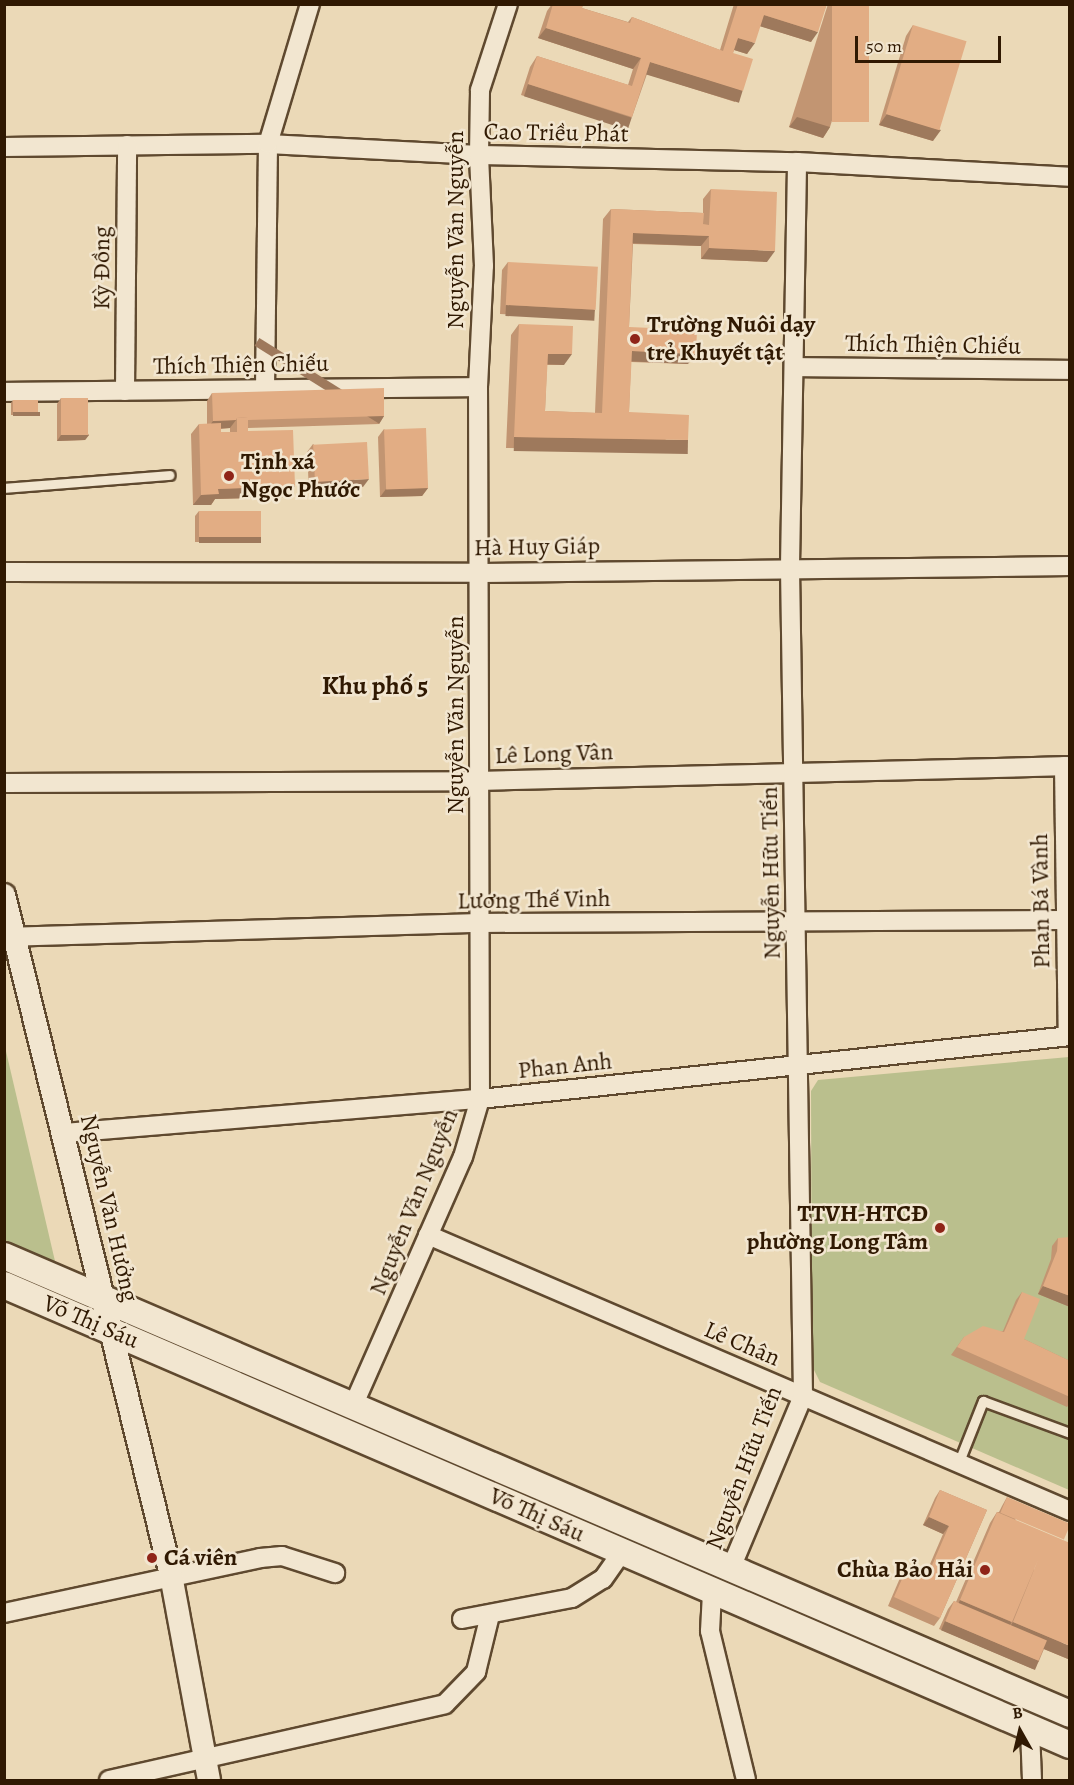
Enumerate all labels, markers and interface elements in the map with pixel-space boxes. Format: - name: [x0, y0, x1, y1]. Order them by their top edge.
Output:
- scale bar: [858, 24, 1004, 62]
- text: 50 m: [866, 34, 902, 58]
- street label: Cao Triều Phát: [483, 117, 629, 149]
- street label: Nguyễn Văn Nguyễn: [442, 131, 470, 329]
- street label: Kỳ Đồng: [88, 226, 116, 310]
- place label: Trường Nuôi dạy trẻ Khuyết tật: [647, 311, 815, 367]
- street label: Thích Thiện Chiếu: [845, 329, 1021, 361]
- marker: Trường Nuôi dạy trẻ Khuyết tật: [628, 332, 642, 346]
- street label: Thích Thiện Chiếu: [153, 349, 329, 381]
- place label: Tịnh xá Ngọc Phước: [241, 448, 360, 504]
- marker: Tịnh xá Ngọc Phước: [222, 469, 236, 483]
- street label: Hà Huy Giáp: [474, 532, 600, 562]
- street label: Nguyễn Văn Nguyễn: [442, 616, 470, 814]
- district label: Khu phố 5: [322, 670, 428, 702]
- street label: Lê Long Vân: [494, 738, 614, 770]
- street label: Nguyễn Hữu Tiến: [755, 786, 787, 960]
- street label: Phan Bá Vành: [1025, 833, 1057, 969]
- street label: Lương Thế Vinh: [457, 884, 611, 916]
- street label: Phan Anh: [516, 1047, 614, 1085]
- street label: Nguyễn Văn Nguyễn: [363, 1105, 465, 1299]
- street label: Nguyễn Văn Hưởng: [73, 1111, 145, 1305]
- place label: TTVH-HTCĐ phường Long Tâm: [747, 1200, 928, 1256]
- marker: TTVH-HTCĐ phường Long Tâm: [933, 1221, 947, 1235]
- street label: Võ Thị Sáu: [39, 1289, 143, 1355]
- street label: Lê Chân: [700, 1315, 784, 1373]
- street label: Nguyễn Hữu Tiến: [700, 1382, 788, 1554]
- street label: Võ Thị Sáu: [485, 1481, 589, 1549]
- place label: Cá viên: [164, 1544, 237, 1572]
- marker: Cá viên: [145, 1551, 159, 1565]
- place label: Chùa Bảo Hải: [837, 1556, 973, 1584]
- marker: Chùa Bảo Hải: [978, 1563, 992, 1577]
- north arrow: [990, 1701, 1050, 1761]
- text: B: [1011, 1702, 1024, 1725]

